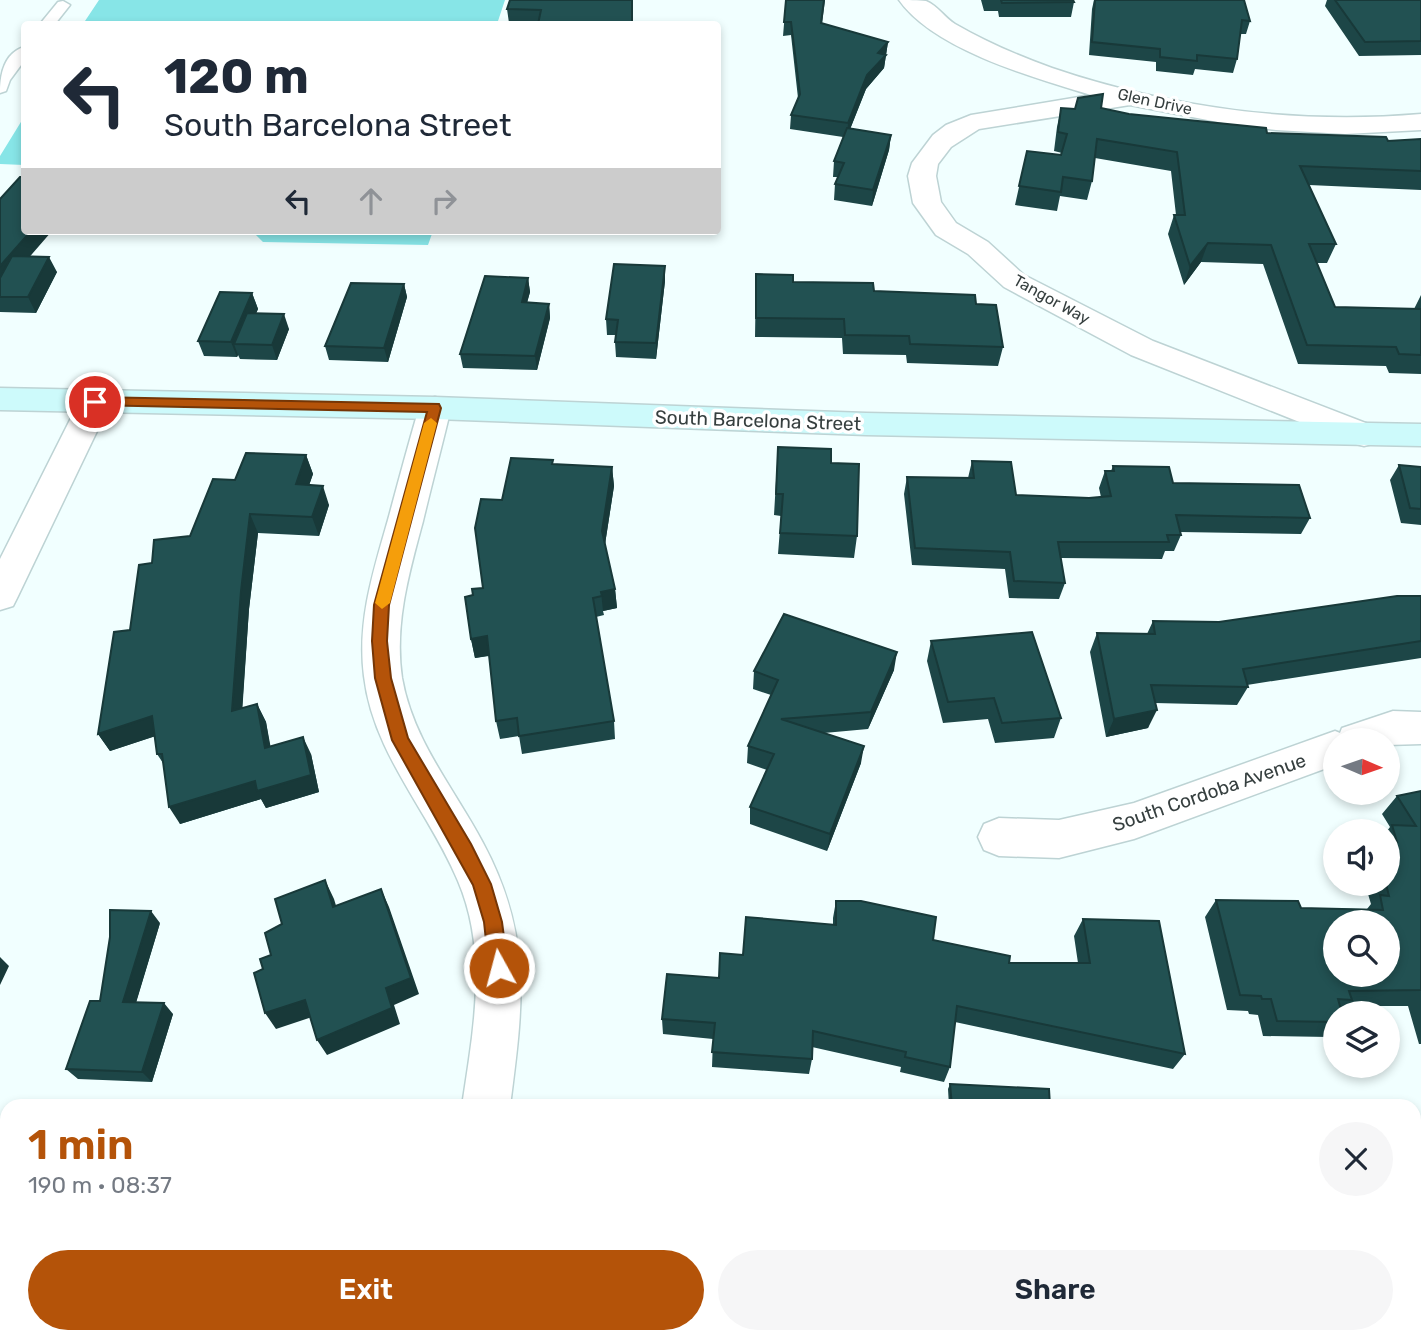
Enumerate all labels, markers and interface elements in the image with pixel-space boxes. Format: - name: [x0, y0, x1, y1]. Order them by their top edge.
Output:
- text: 120 m: [164, 47, 309, 105]
- icon: left: [49, 49, 140, 140]
- street label: Glen Drive: [1116, 84, 1194, 119]
- text: South Barcelona Street: [164, 106, 511, 144]
- icon: left: [279, 182, 317, 220]
- icon: ahead: [352, 182, 390, 220]
- icon: right: [425, 182, 463, 220]
- street label: Tangor Way: [1010, 271, 1093, 328]
- pin: [65, 372, 125, 432]
- icon: arrive: [76, 383, 114, 421]
- street label: South Barcelona Street: [655, 405, 862, 436]
- north arrow: [1323, 728, 1400, 805]
- map controls: [1323, 728, 1400, 1078]
- street label: South Cordoba Avenue: [1109, 749, 1309, 836]
- button: sound: [1323, 819, 1400, 896]
- button: search: [1323, 910, 1400, 987]
- position arrow: [462, 931, 536, 1005]
- button: layers: [1323, 1001, 1400, 1078]
- text: 1 min: [28, 1120, 134, 1170]
- button: close: [1319, 1122, 1393, 1196]
- text: 190 m · 08:37: [28, 1171, 172, 1199]
- button: Exit: [28, 1250, 704, 1330]
- button: Share: [718, 1250, 1393, 1330]

